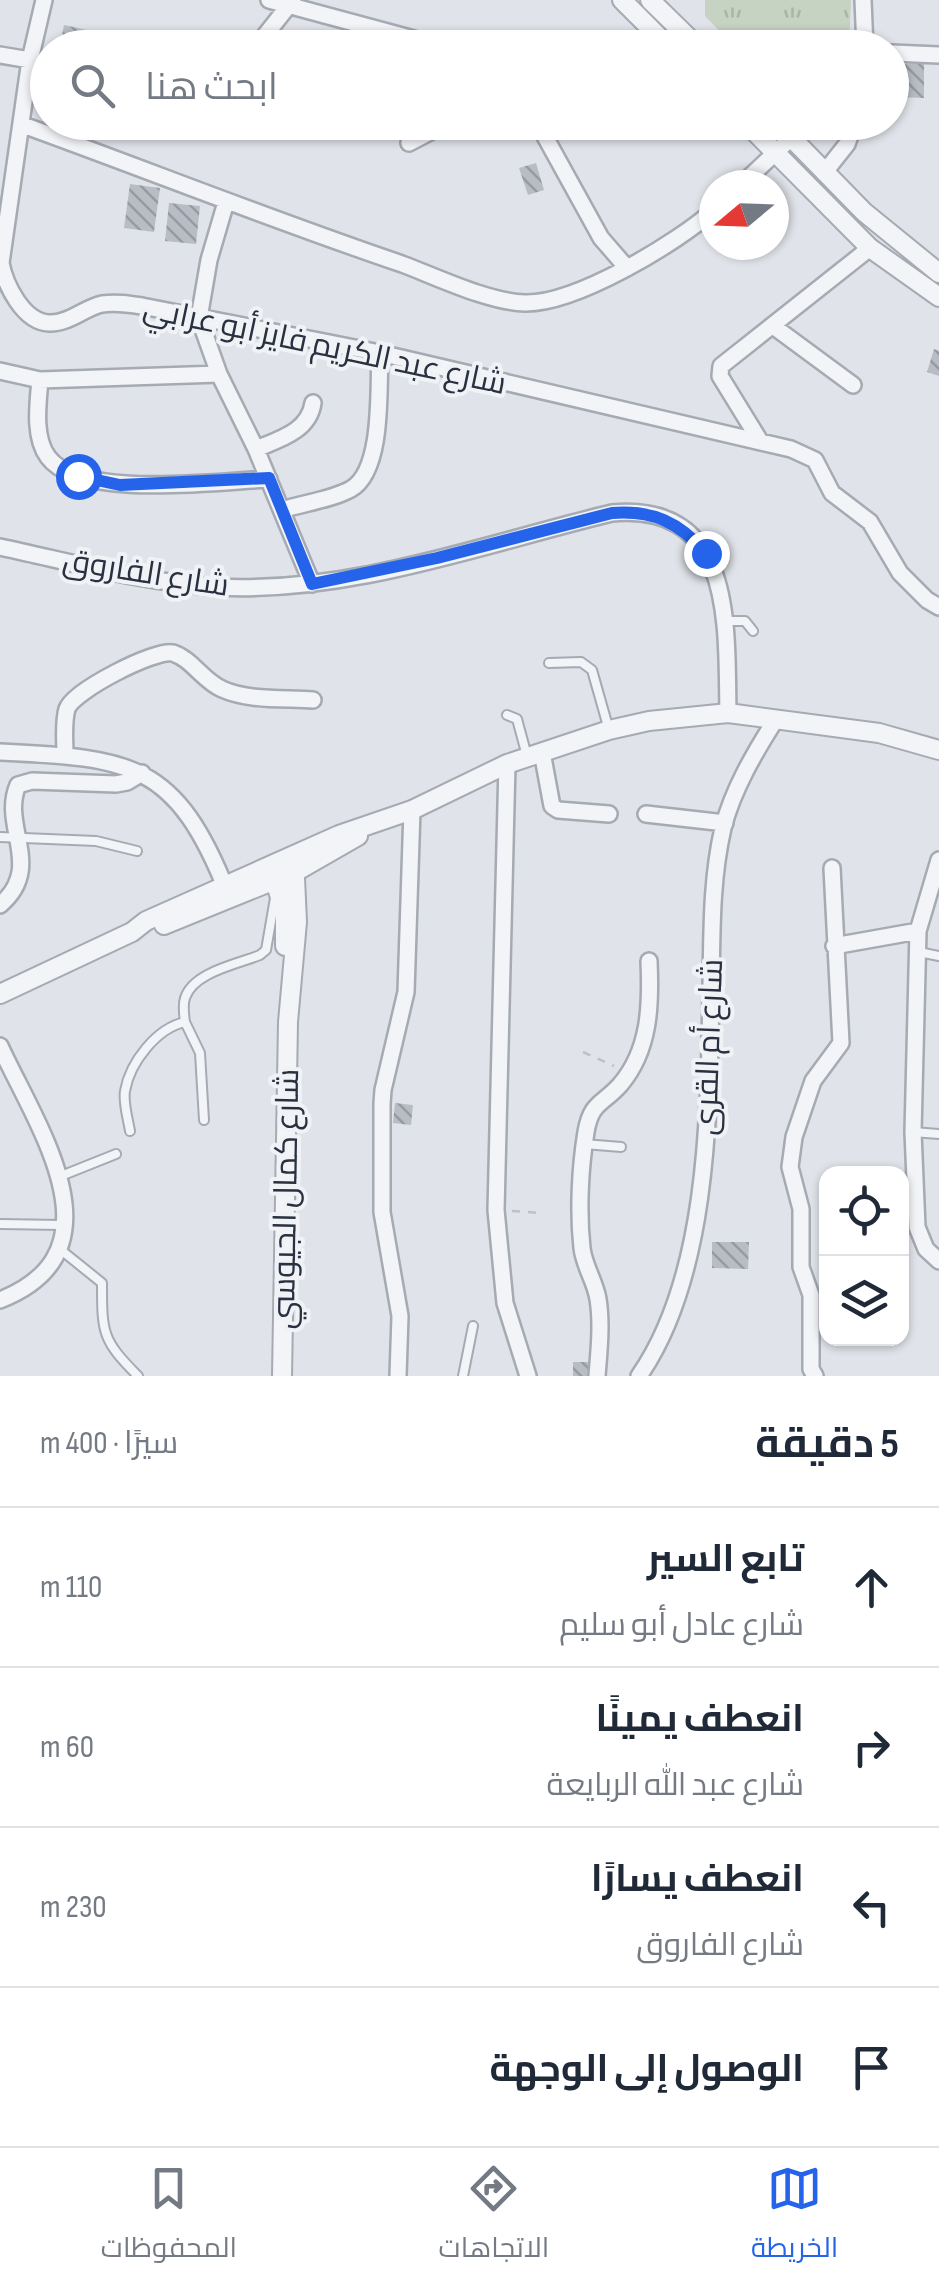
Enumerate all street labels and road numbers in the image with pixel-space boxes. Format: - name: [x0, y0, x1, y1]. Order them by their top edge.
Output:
- street label: شارع عبد الكريم فايز أبو عرابي: [139, 287, 510, 408]
- street label: شارع الفاروق: [60, 541, 232, 607]
- street label: شارع أم القرى: [685, 958, 733, 1136]
- street label: شارع كمال الجيوسي: [265, 1068, 311, 1330]

